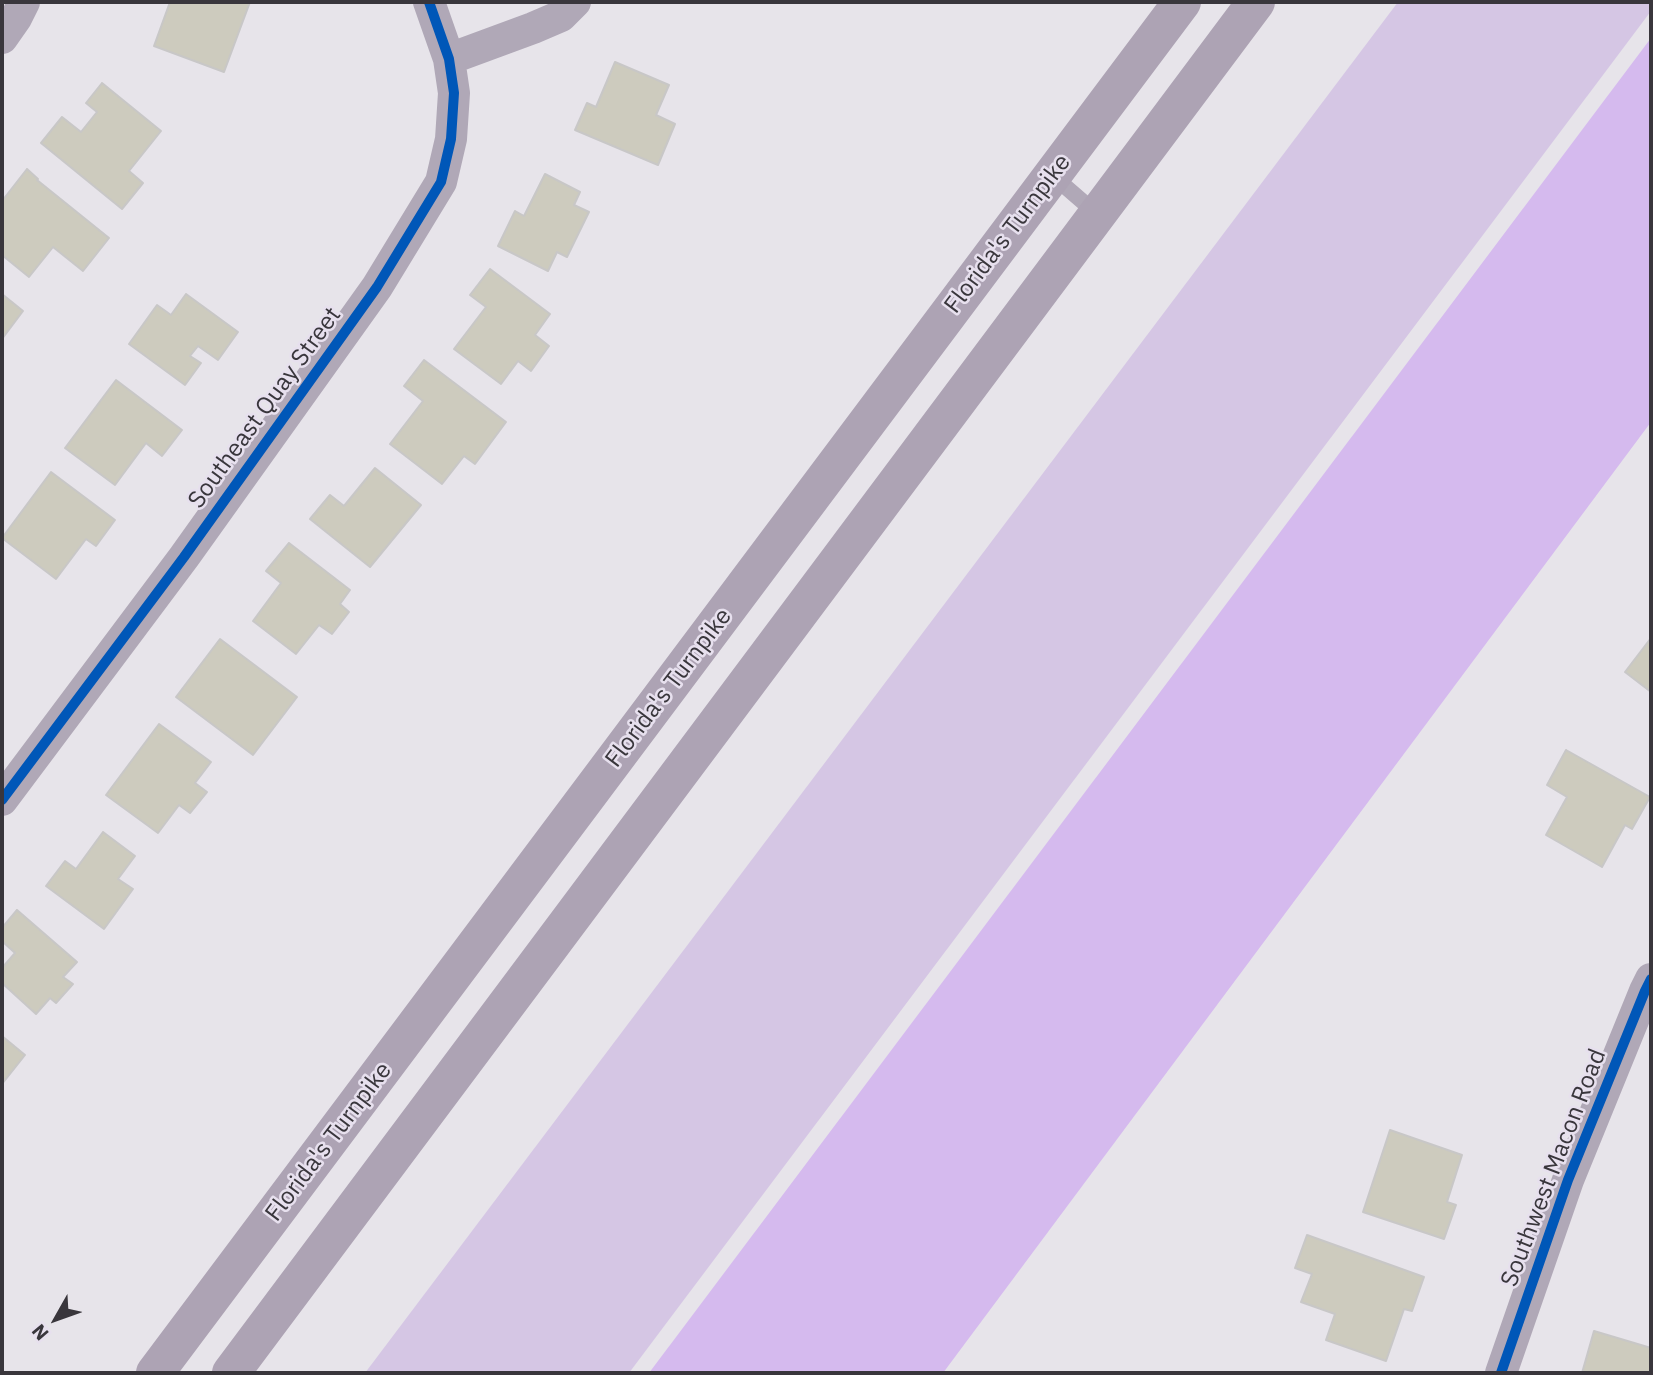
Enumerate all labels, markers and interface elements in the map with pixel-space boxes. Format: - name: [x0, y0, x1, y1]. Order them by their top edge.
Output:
- street label: Florida's Turnpike: [939, 149, 1077, 319]
- street label: Southeast Quay Street: [182, 302, 348, 514]
- street label: Florida's Turnpike: [600, 603, 738, 773]
- street label: Southwest Macon Road: [1495, 1045, 1613, 1291]
- street label: Florida's Turnpike: [260, 1057, 398, 1227]
- north arrow: [21, 1284, 91, 1354]
- text: N: [26, 1320, 54, 1345]

